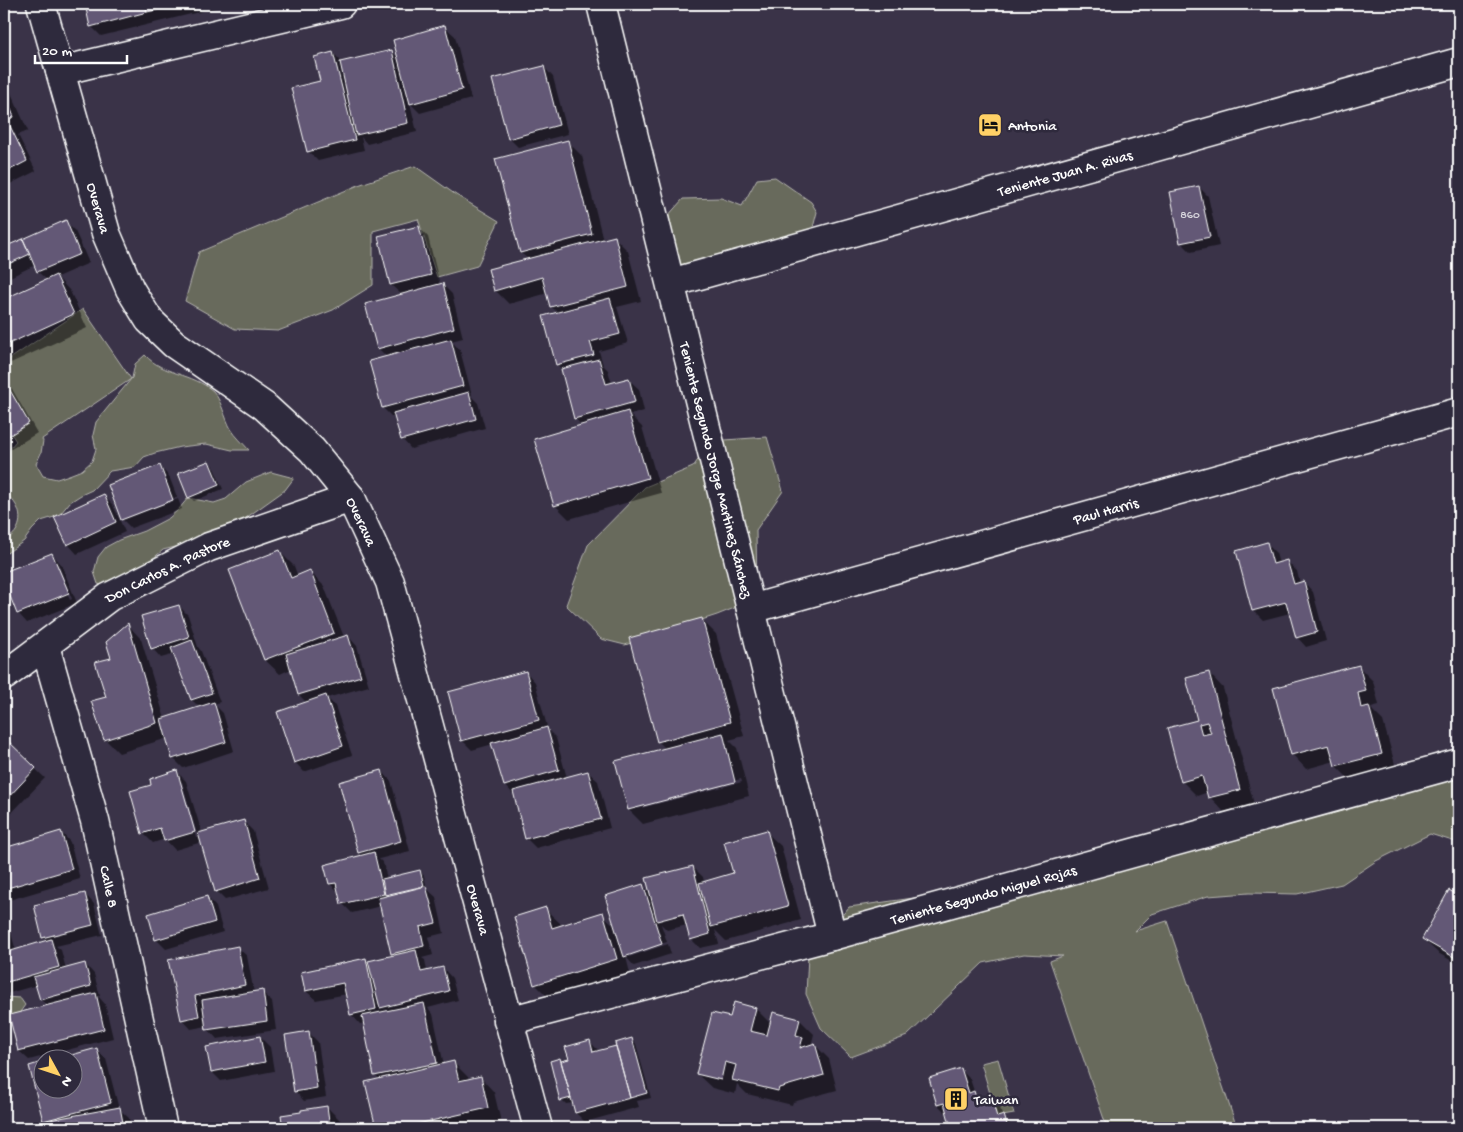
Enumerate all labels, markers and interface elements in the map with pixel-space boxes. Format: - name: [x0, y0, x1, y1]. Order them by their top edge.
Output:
- scale bar: [35, 32, 128, 64]
- text: 20 m: [42, 43, 72, 61]
- hotel icon: Antonia: [977, 112, 1003, 138]
- place label: Antonia: [1008, 118, 1057, 136]
- street label: Teniente Juan A. Rivas: [995, 147, 1135, 202]
- street label: Overava: [81, 181, 113, 237]
- house number: 860: [1180, 209, 1200, 223]
- street label: Teniente Segundo Jorge Martinez Sánchez: [674, 339, 755, 601]
- street label: Overava: [341, 495, 379, 550]
- street label: Paul Harris: [1070, 495, 1141, 530]
- street label: Don Carlos A. Pastore: [102, 533, 233, 609]
- street label: Teniente Segundo Miguel Rojas: [888, 862, 1079, 931]
- street label: Calle 8: [94, 864, 121, 910]
- street label: Overava: [461, 882, 492, 938]
- north arrow: [32, 1050, 82, 1100]
- text: N: [57, 1072, 75, 1090]
- building icon: Taiwan: [943, 1086, 969, 1112]
- place label: Taiwan: [973, 1092, 1018, 1110]

